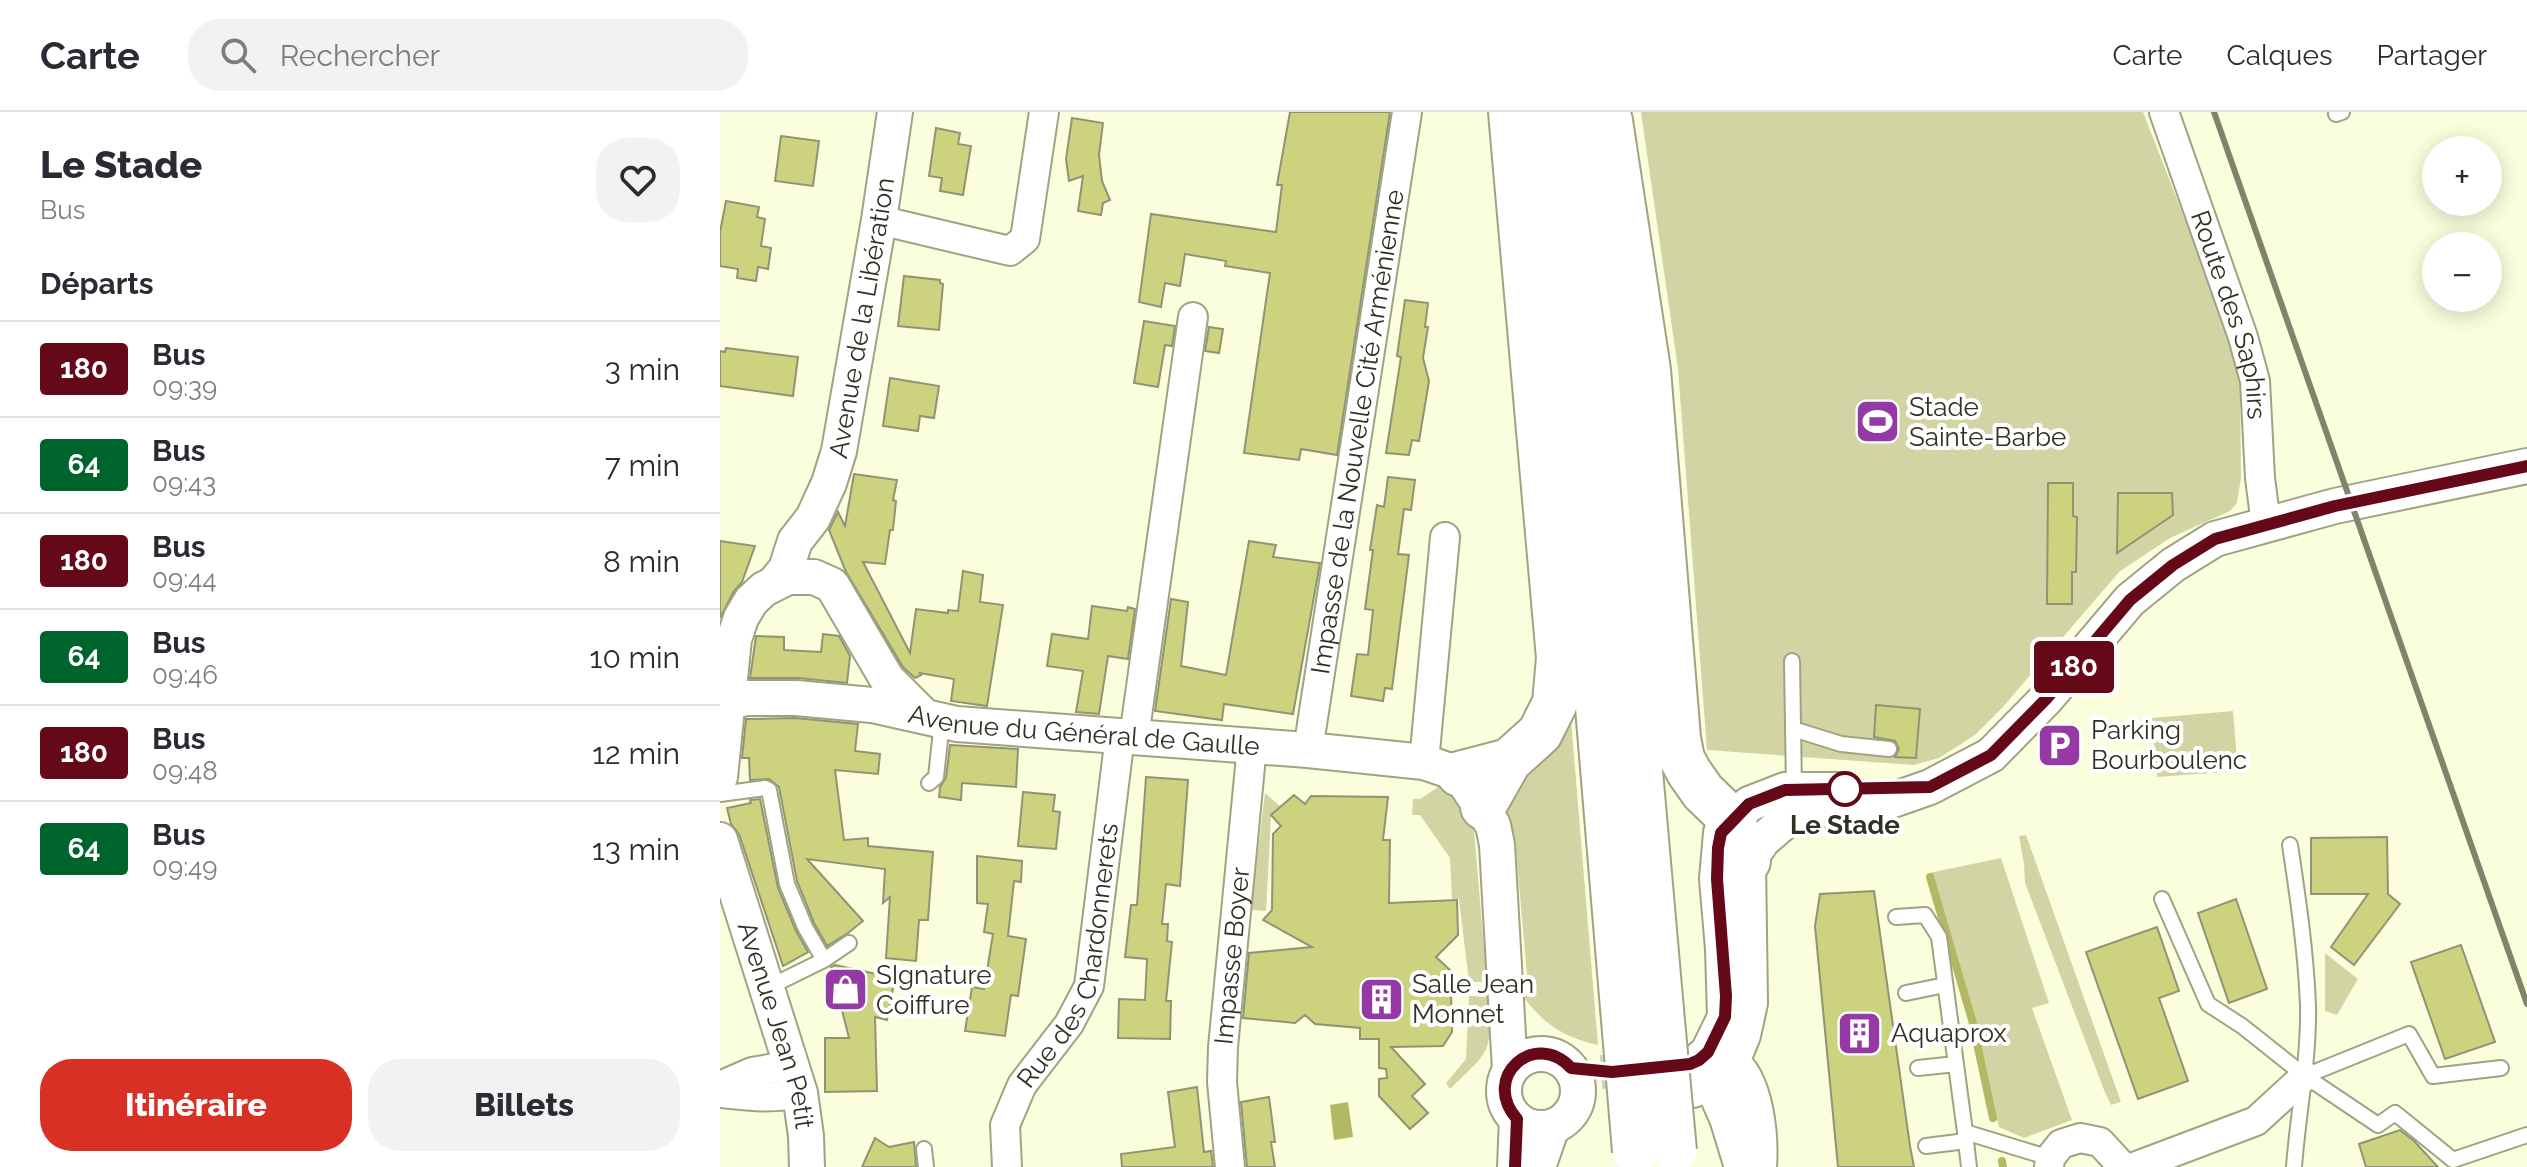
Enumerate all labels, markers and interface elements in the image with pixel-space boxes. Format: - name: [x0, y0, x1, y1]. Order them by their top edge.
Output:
- search box: [188, 19, 748, 91]
- text: Carte: [40, 33, 140, 78]
- icon: search: [216, 33, 260, 77]
- text: Rechercher: [280, 38, 440, 73]
- text: Carte: [2113, 39, 2182, 72]
- text: Calques: [2226, 39, 2332, 72]
- text: Partager: [2376, 39, 2487, 72]
- map controls: [2422, 136, 2502, 312]
- button: +: [2422, 136, 2502, 216]
- button: heart: [596, 138, 680, 222]
- text: Le Stade: [40, 142, 202, 187]
- street label: Avenue de la Libération: [823, 175, 900, 460]
- street label: Impasse de la Nouvelle Cité Arménienne: [1305, 187, 1410, 676]
- text: Bus: [40, 195, 85, 225]
- street label: Route des Saphirs: [2185, 207, 2272, 420]
- button: −: [2422, 232, 2502, 312]
- text: Départs: [40, 266, 154, 301]
- text: Bus: [152, 337, 206, 372]
- text: 180: [60, 352, 108, 385]
- text: 3 min: [605, 352, 680, 387]
- text: 09:39: [152, 372, 217, 402]
- place label: Stade Sainte-Barbe: [1909, 392, 2066, 452]
- sports icon: Stade Sainte-Barbe: [1854, 398, 1902, 446]
- text: Bus: [152, 433, 206, 468]
- text: 64: [68, 448, 100, 481]
- text: 7 min: [605, 448, 680, 483]
- text: 09:43: [152, 468, 216, 498]
- text: Bus: [152, 529, 206, 564]
- text: 180: [60, 544, 108, 577]
- text: 8 min: [603, 544, 680, 579]
- text: 09:44: [152, 564, 216, 594]
- text: Bus: [152, 625, 206, 660]
- text: 64: [68, 640, 100, 673]
- text: 10 min: [590, 640, 680, 675]
- line badge: 180: [2028, 641, 2120, 693]
- text: 180: [2050, 650, 2098, 683]
- text: 09:46: [152, 660, 218, 690]
- street label: Avenue du Général de Gaulle: [906, 699, 1261, 761]
- place label: Parking Bourboulenc: [2091, 715, 2247, 775]
- text: Bus: [152, 721, 206, 756]
- parking icon: Parking Bourboulenc: [2036, 721, 2084, 769]
- text: 180: [60, 736, 108, 769]
- text: 12 min: [592, 736, 680, 771]
- text: 09:48: [152, 756, 218, 786]
- marker: Le Stade: [1828, 772, 1862, 806]
- place label: Le Stade: [1790, 810, 1900, 840]
- text: Bus: [152, 817, 206, 852]
- street label: Rue des Chardonnerets: [1011, 821, 1124, 1093]
- text: 64: [68, 832, 100, 865]
- text: 13 min: [592, 832, 680, 867]
- text: 09:49: [152, 852, 217, 882]
- street label: Impasse Boyer: [1208, 866, 1255, 1046]
- street label: Avenue Jean Petit: [732, 918, 820, 1131]
- place label: SIgnature Coiffure: [876, 960, 991, 1020]
- shop icon: SIgnature Coiffure: [821, 966, 869, 1014]
- place label: Salle Jean Monnet: [1412, 969, 1534, 1029]
- building icon: Salle Jean Monnet: [1357, 975, 1405, 1023]
- building icon: Aquaprox: [1836, 1009, 1884, 1057]
- place label: Aquaprox: [1891, 1018, 2007, 1048]
- button: Itinéraire: [40, 1059, 352, 1151]
- button: Billets: [368, 1059, 680, 1151]

